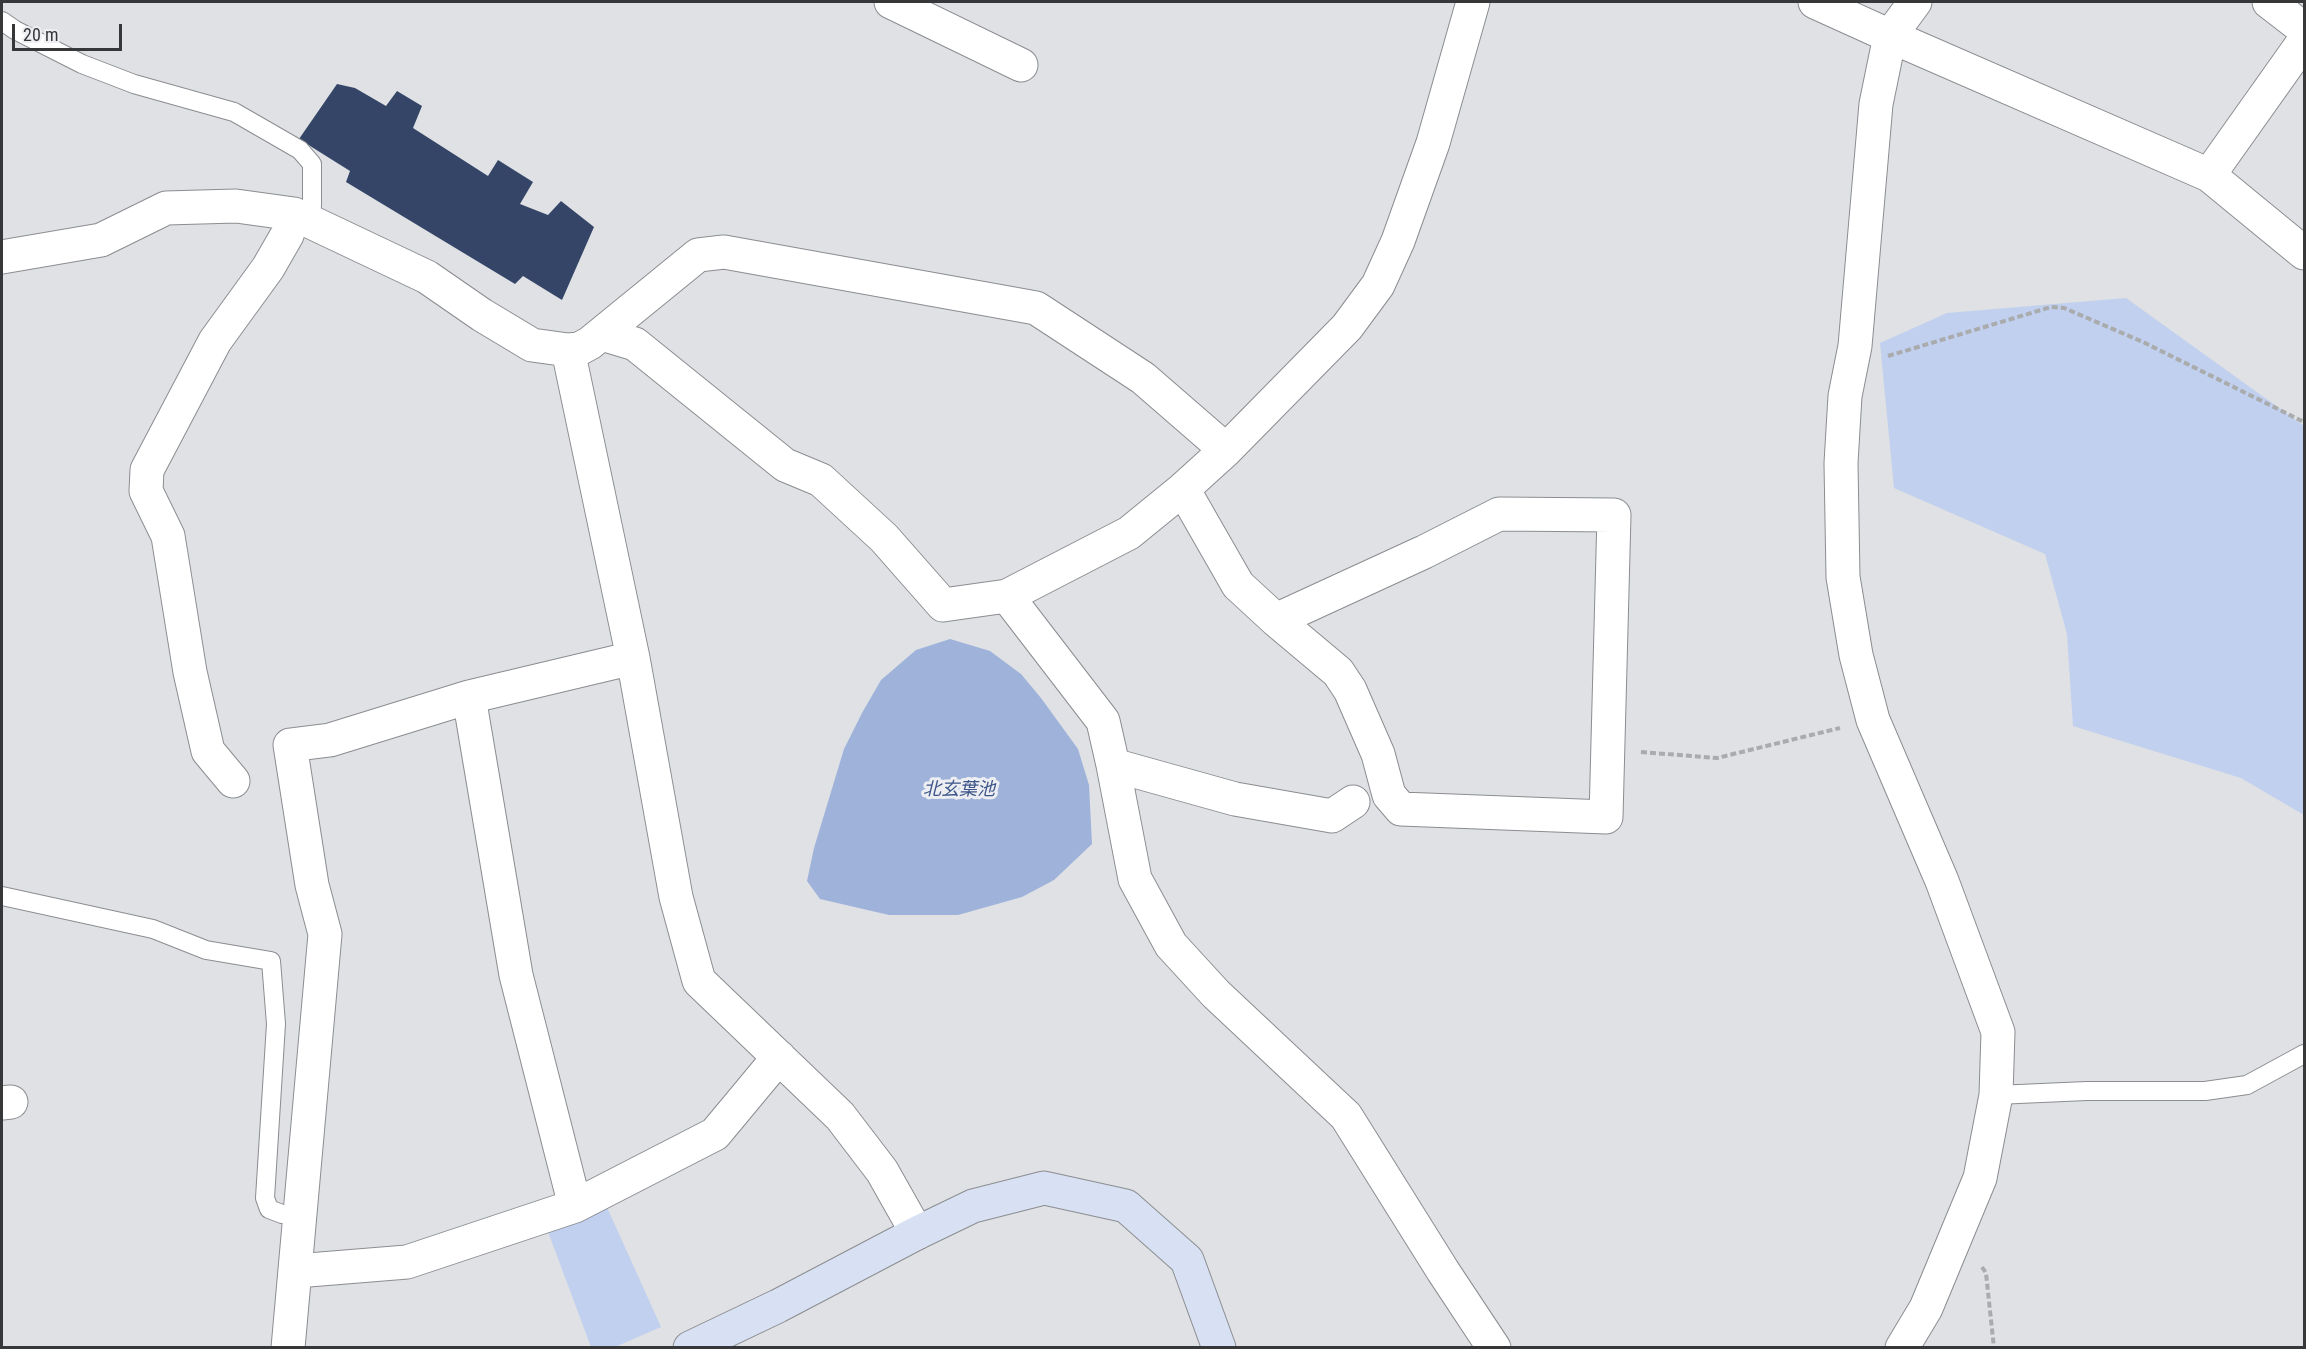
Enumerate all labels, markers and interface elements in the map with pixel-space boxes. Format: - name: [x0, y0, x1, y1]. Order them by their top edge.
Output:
- scale bar: [15, 12, 124, 50]
- text: 20 m: [23, 24, 58, 45]
- water label: 北玄葉池: [923, 779, 995, 801]

